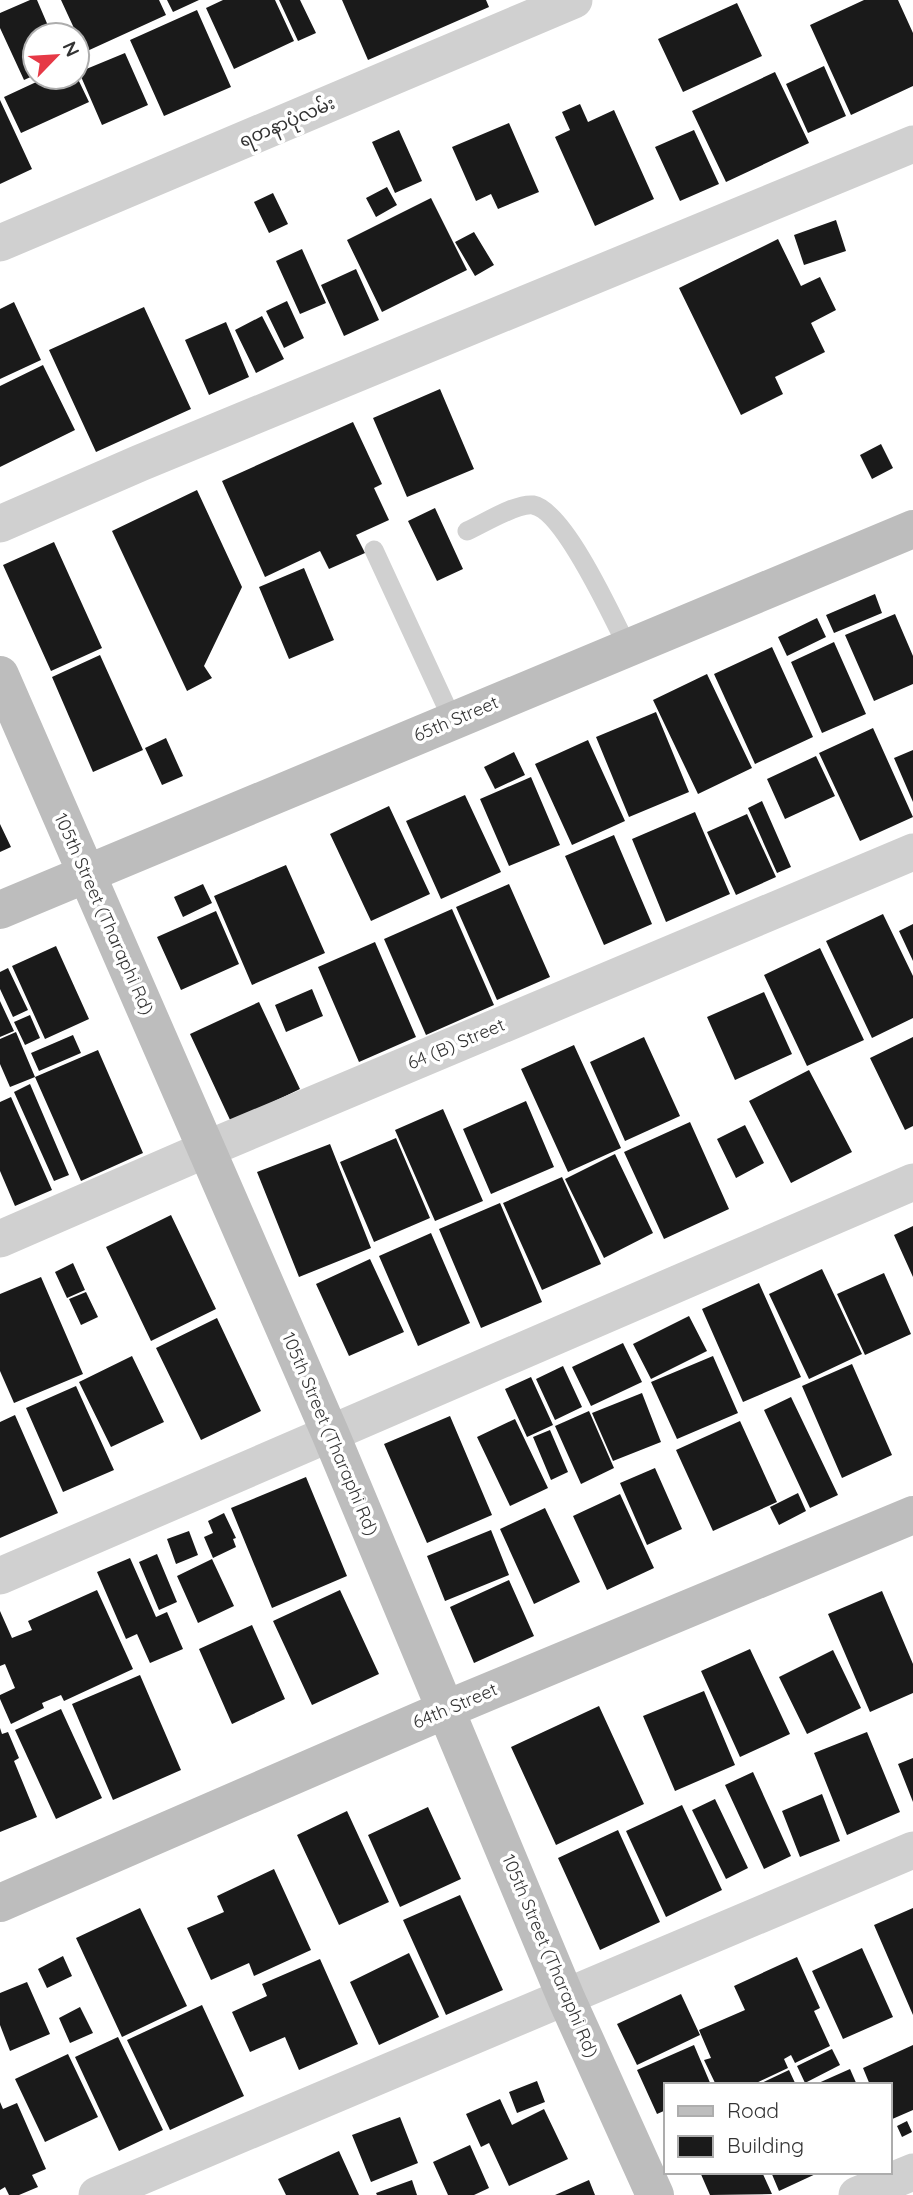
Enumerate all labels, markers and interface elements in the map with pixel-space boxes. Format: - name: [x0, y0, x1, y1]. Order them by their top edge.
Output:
- north arrow: [21, 21, 91, 91]
- text: N: [58, 37, 85, 60]
- street label: ရတနာပုံလမ်း: [235, 90, 340, 156]
- street label: 65th Street: [410, 690, 502, 747]
- street label: 105th Street (Tharaphi Rd): [50, 809, 159, 1018]
- street label: 64 (B) Street: [404, 1013, 508, 1074]
- street label: 105th Street (Tharaphi Rd): [277, 1329, 384, 1539]
- street label: 64th Street: [409, 1677, 501, 1734]
- street label: 105th Street (Tharaphi Rd): [497, 1851, 604, 2061]
- legend: [664, 2083, 892, 2174]
- text: Road: [727, 2097, 779, 2123]
- text: Building: [727, 2132, 804, 2158]

